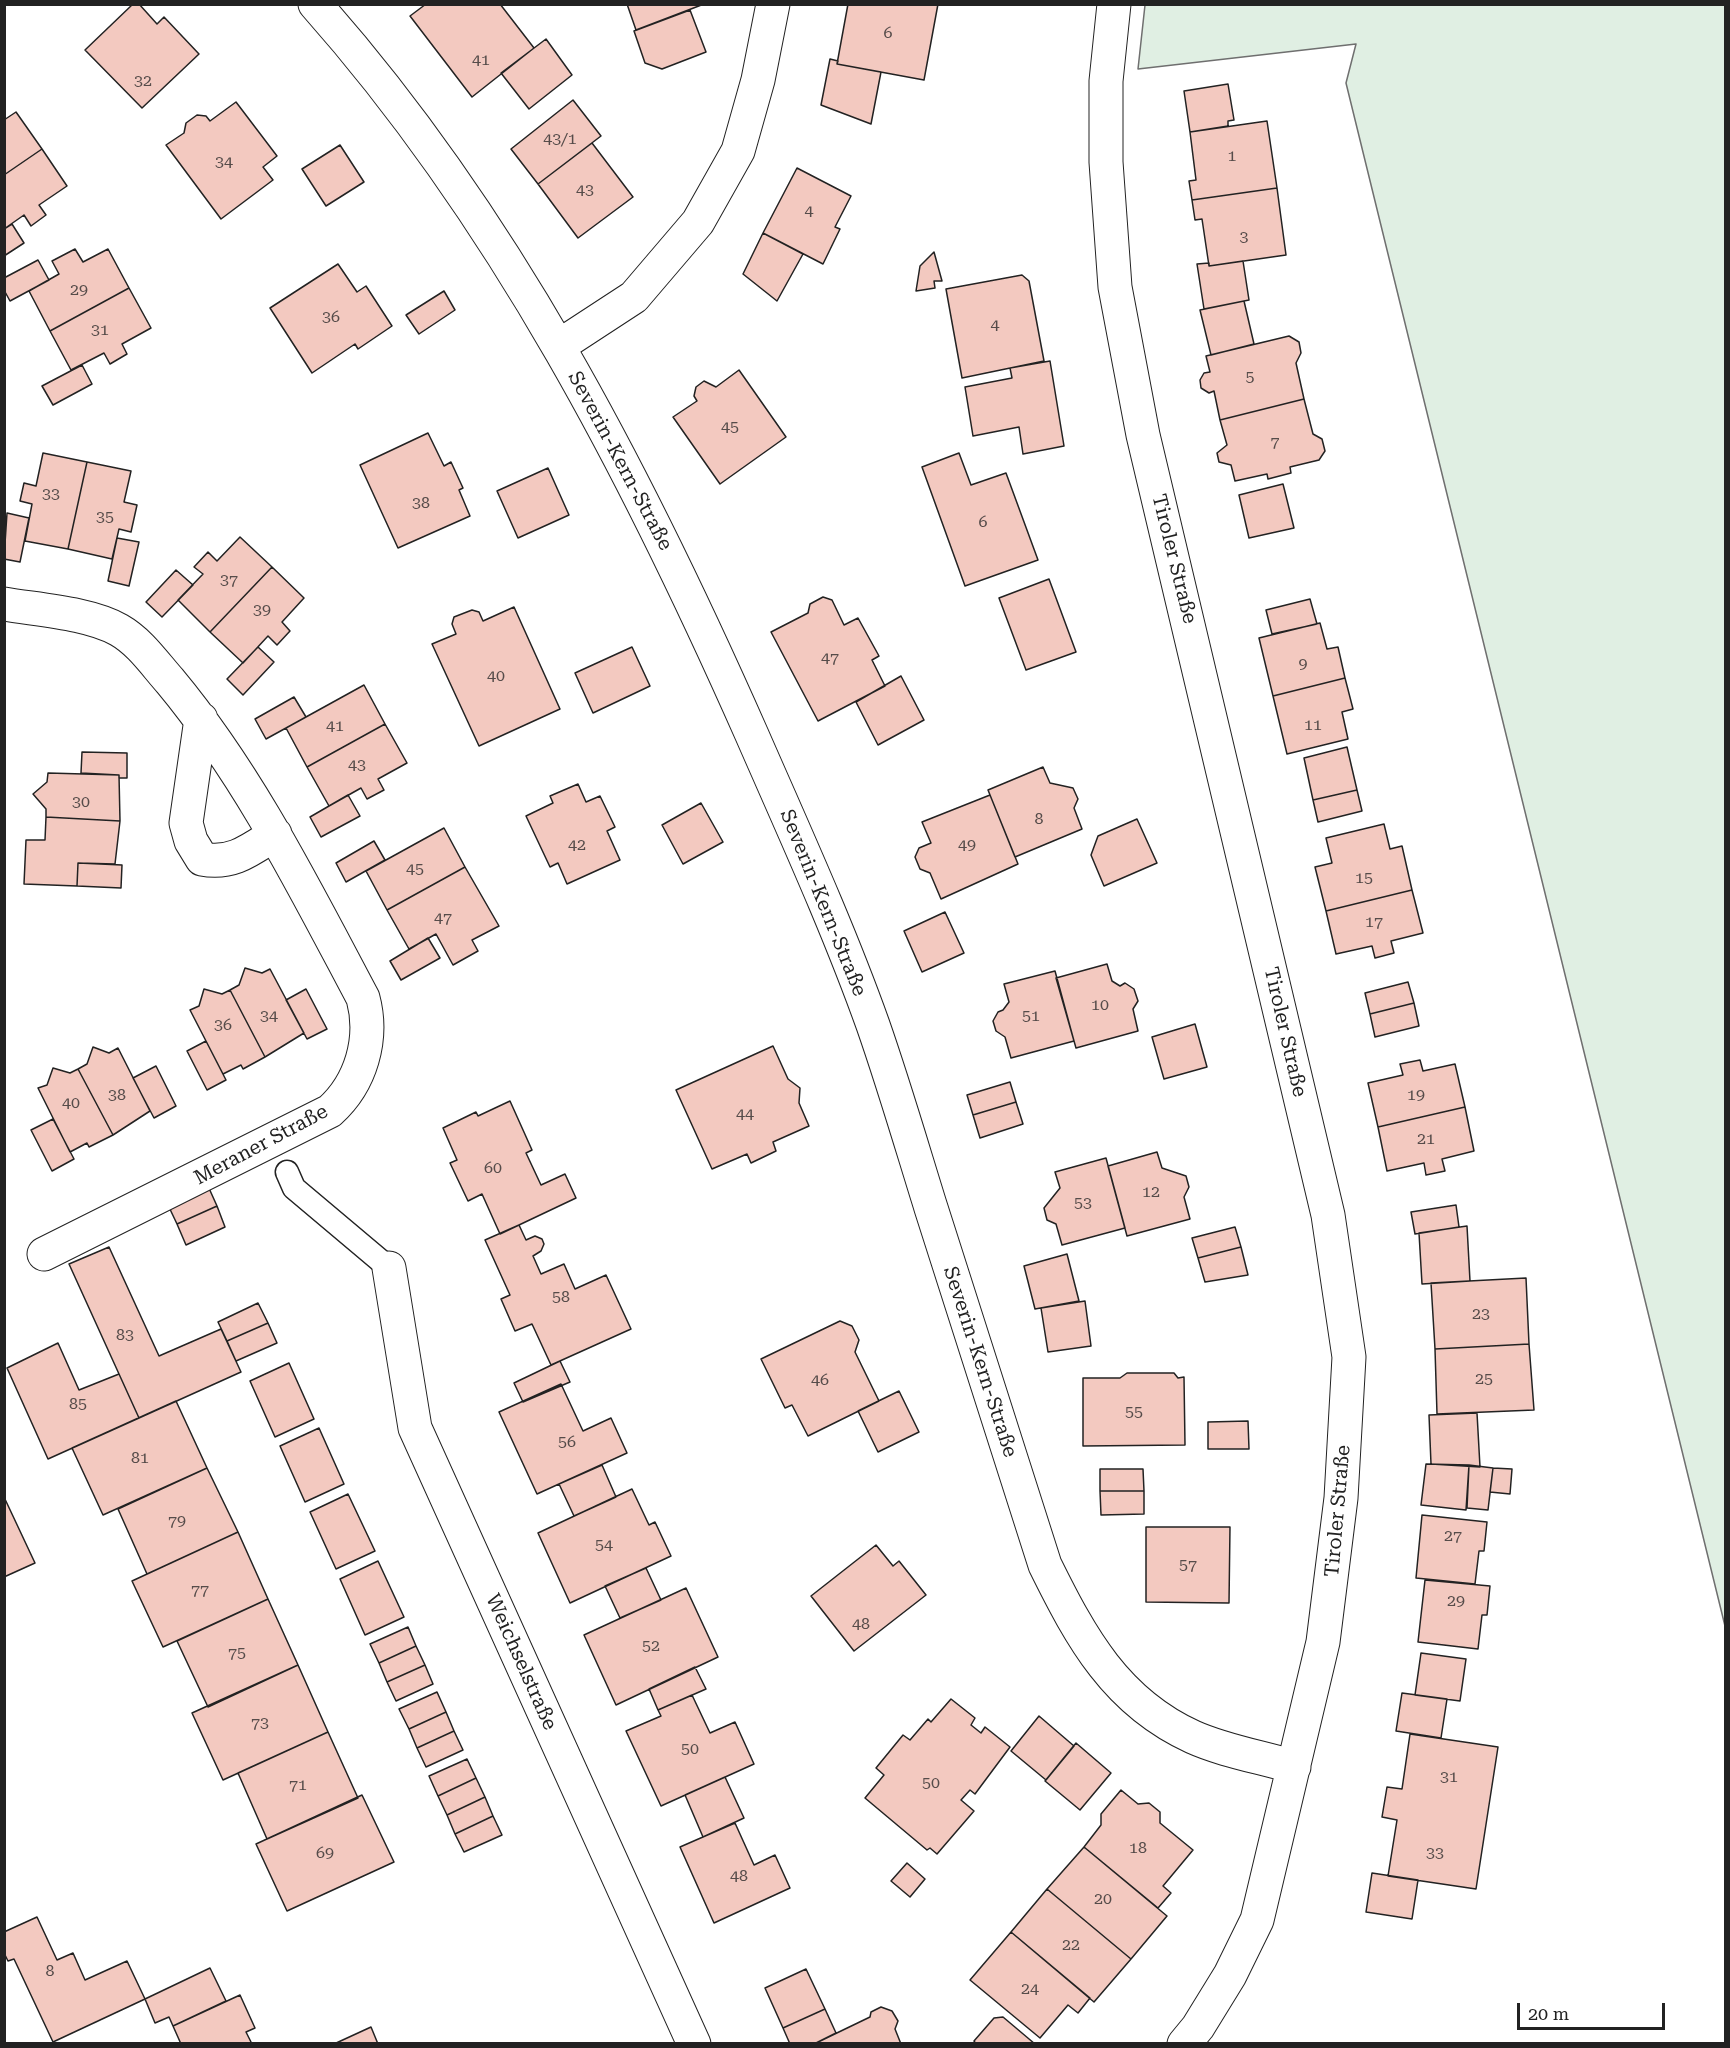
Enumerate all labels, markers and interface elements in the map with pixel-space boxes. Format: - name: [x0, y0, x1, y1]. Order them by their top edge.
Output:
- house number: 6: [884, 23, 892, 43]
- house number: 41: [472, 50, 490, 70]
- house number: 32: [134, 71, 152, 91]
- house number: 43/1: [543, 129, 577, 149]
- house number: 1: [1228, 146, 1236, 166]
- house number: 34: [215, 152, 233, 172]
- house number: 43: [576, 180, 594, 200]
- house number: 4: [805, 201, 813, 221]
- house number: 3: [1240, 227, 1248, 247]
- house number: 29: [70, 280, 88, 300]
- house number: 36: [322, 307, 340, 327]
- house number: 4: [991, 315, 999, 335]
- house number: 31: [91, 320, 109, 340]
- street label: Severin-Kern-Straße: [563, 367, 677, 555]
- house number: 5: [1246, 367, 1254, 387]
- house number: 45: [721, 417, 739, 437]
- house number: 7: [1271, 432, 1279, 452]
- house number: 33: [42, 484, 60, 504]
- street label: Tiroler Straße: [1146, 492, 1202, 626]
- house number: 38: [412, 493, 430, 513]
- house number: 35: [96, 507, 114, 527]
- house number: 6: [979, 512, 987, 532]
- house number: 37: [220, 570, 238, 590]
- house number: 39: [253, 600, 271, 620]
- house number: 47: [821, 648, 839, 668]
- house number: 9: [1299, 654, 1307, 674]
- house number: 40: [487, 666, 505, 686]
- house number: 11: [1304, 715, 1322, 735]
- house number: 41: [326, 716, 344, 736]
- house number: 43: [348, 755, 366, 775]
- house number: 30: [72, 792, 90, 812]
- street label: Severin-Kern-Straße: [775, 806, 871, 1000]
- house number: 8: [1035, 809, 1043, 829]
- house number: 42: [568, 835, 586, 855]
- house number: 49: [958, 835, 976, 855]
- house number: 45: [406, 859, 424, 879]
- house number: 15: [1355, 868, 1373, 888]
- house number: 47: [434, 908, 452, 928]
- house number: 17: [1365, 912, 1383, 932]
- street label: Tiroler Straße: [1258, 965, 1312, 1099]
- house number: 10: [1091, 995, 1109, 1015]
- house number: 34: [260, 1006, 278, 1026]
- house number: 51: [1022, 1006, 1040, 1026]
- house number: 36: [214, 1015, 232, 1035]
- house number: 38: [108, 1085, 126, 1105]
- house number: 19: [1407, 1085, 1425, 1105]
- house number: 40: [62, 1093, 80, 1113]
- street label: Meraner Straße: [190, 1100, 332, 1190]
- house number: 44: [736, 1104, 754, 1124]
- house number: 21: [1417, 1129, 1435, 1149]
- house number: 60: [484, 1158, 502, 1178]
- house number: 12: [1142, 1182, 1160, 1202]
- house number: 53: [1074, 1193, 1092, 1213]
- street label: Severin-Kern-Straße: [938, 1264, 1022, 1460]
- house number: 58: [552, 1287, 570, 1307]
- house number: 23: [1472, 1304, 1490, 1324]
- house number: 83: [116, 1325, 134, 1345]
- house number: 25: [1475, 1369, 1493, 1389]
- house number: 46: [811, 1370, 829, 1390]
- house number: 85: [69, 1394, 87, 1414]
- house number: 55: [1125, 1402, 1143, 1422]
- house number: 56: [558, 1432, 576, 1452]
- street label: Tiroler Straße: [1320, 1444, 1356, 1578]
- house number: 81: [131, 1448, 149, 1468]
- house number: 79: [168, 1511, 186, 1531]
- house number: 27: [1444, 1526, 1462, 1546]
- house number: 54: [595, 1535, 613, 1555]
- house number: 57: [1179, 1555, 1197, 1575]
- house number: 77: [191, 1580, 209, 1600]
- street label: Weichselstraße: [480, 1590, 562, 1734]
- house number: 29: [1447, 1591, 1465, 1611]
- house number: 48: [852, 1614, 870, 1634]
- house number: 52: [642, 1636, 660, 1656]
- house number: 75: [228, 1643, 246, 1663]
- house number: 73: [251, 1713, 269, 1733]
- house number: 50: [681, 1739, 699, 1759]
- house number: 31: [1440, 1767, 1458, 1787]
- house number: 50: [922, 1773, 940, 1793]
- house number: 71: [289, 1775, 307, 1795]
- house number: 18: [1129, 1838, 1147, 1858]
- house number: 69: [316, 1843, 334, 1863]
- house number: 33: [1426, 1843, 1444, 1863]
- house number: 48: [730, 1866, 748, 1886]
- house number: 20: [1094, 1889, 1112, 1909]
- house number: 22: [1062, 1935, 1080, 1955]
- house number: 8: [46, 1961, 54, 1981]
- house number: 24: [1021, 1979, 1039, 1999]
- scale bar: [1520, 1991, 1668, 2029]
- text: 20 m: [1528, 2003, 1569, 2024]

